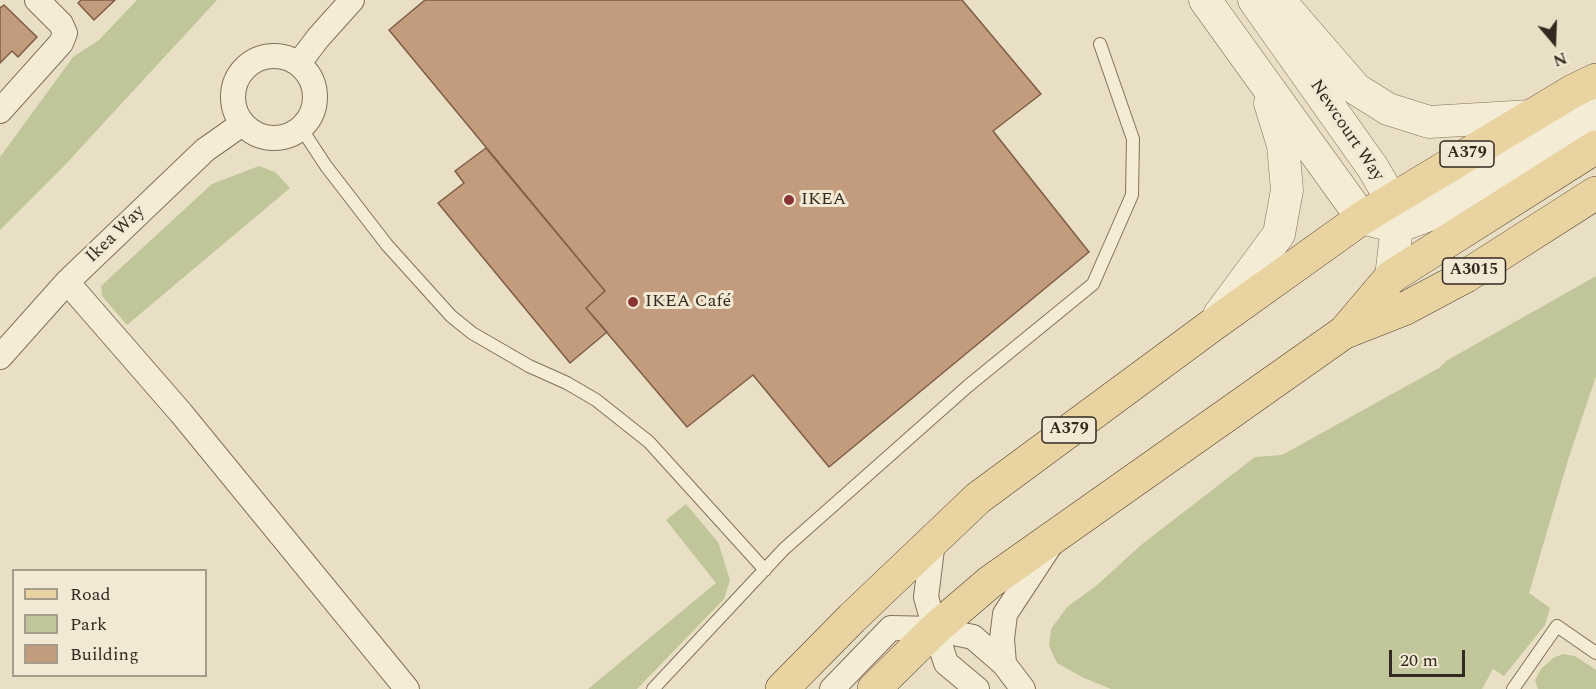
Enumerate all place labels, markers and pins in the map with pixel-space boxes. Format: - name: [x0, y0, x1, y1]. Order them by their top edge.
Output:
- place label: IKEA: [801, 189, 846, 211]
- marker: IKEA: [782, 193, 796, 207]
- place label: IKEA Café: [645, 291, 731, 313]
- marker: IKEA Café: [626, 295, 640, 309]

